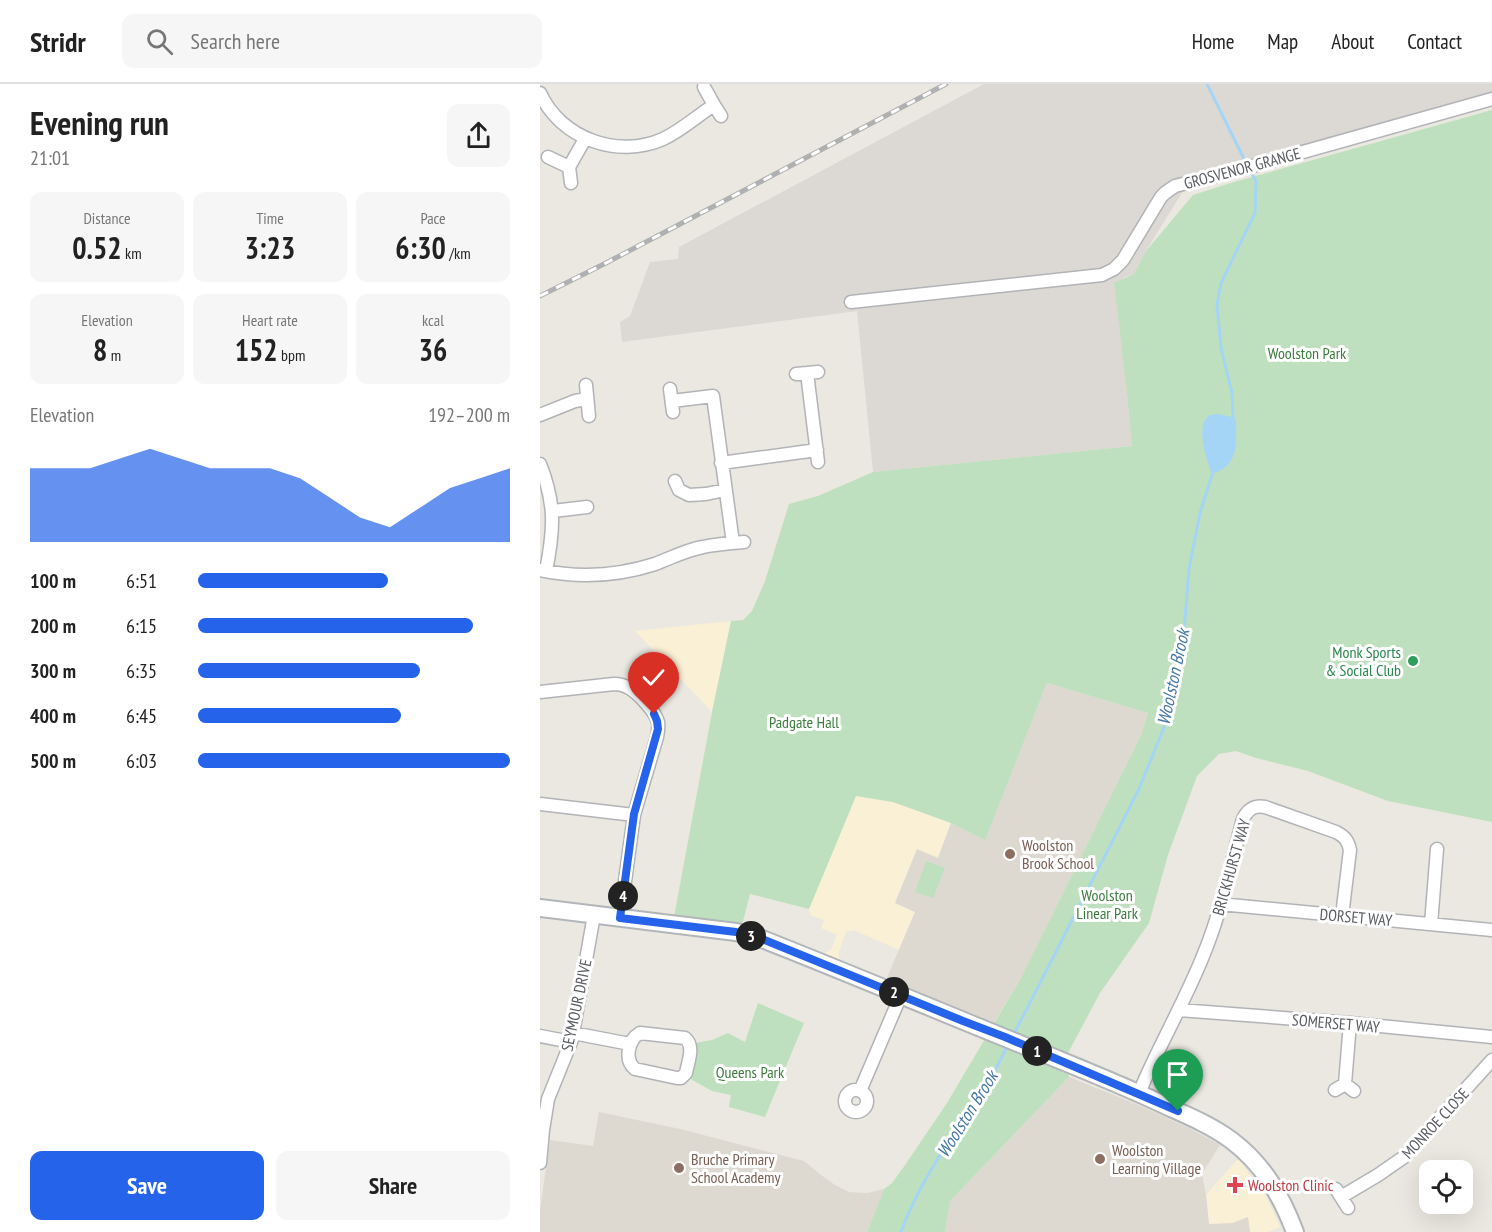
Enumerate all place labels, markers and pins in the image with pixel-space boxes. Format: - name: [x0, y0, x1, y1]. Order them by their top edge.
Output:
- place label: Monk Sports & Social Club: [1326, 642, 1401, 680]
- pin: [628, 652, 679, 714]
- marker: Monk Sports & Social Club: [1406, 654, 1420, 668]
- place label: Woolston Brook School: [1022, 835, 1094, 873]
- marker: Woolston Brook School: [1003, 847, 1017, 861]
- pin: 4: [608, 881, 638, 911]
- pin: 3: [736, 921, 766, 951]
- pin: 2: [879, 977, 909, 1007]
- pin: 1: [1022, 1036, 1052, 1066]
- pin: [1152, 1049, 1203, 1111]
- place label: Woolston Learning Village: [1112, 1140, 1201, 1178]
- place label: Bruche Primary School Academy: [691, 1149, 781, 1187]
- marker: Woolston Learning Village: [1093, 1152, 1107, 1166]
- marker: Bruche Primary School Academy: [672, 1161, 686, 1175]
- place label: Woolston Clinic: [1248, 1175, 1334, 1195]
- marker: Woolston Clinic: [1226, 1176, 1244, 1194]

